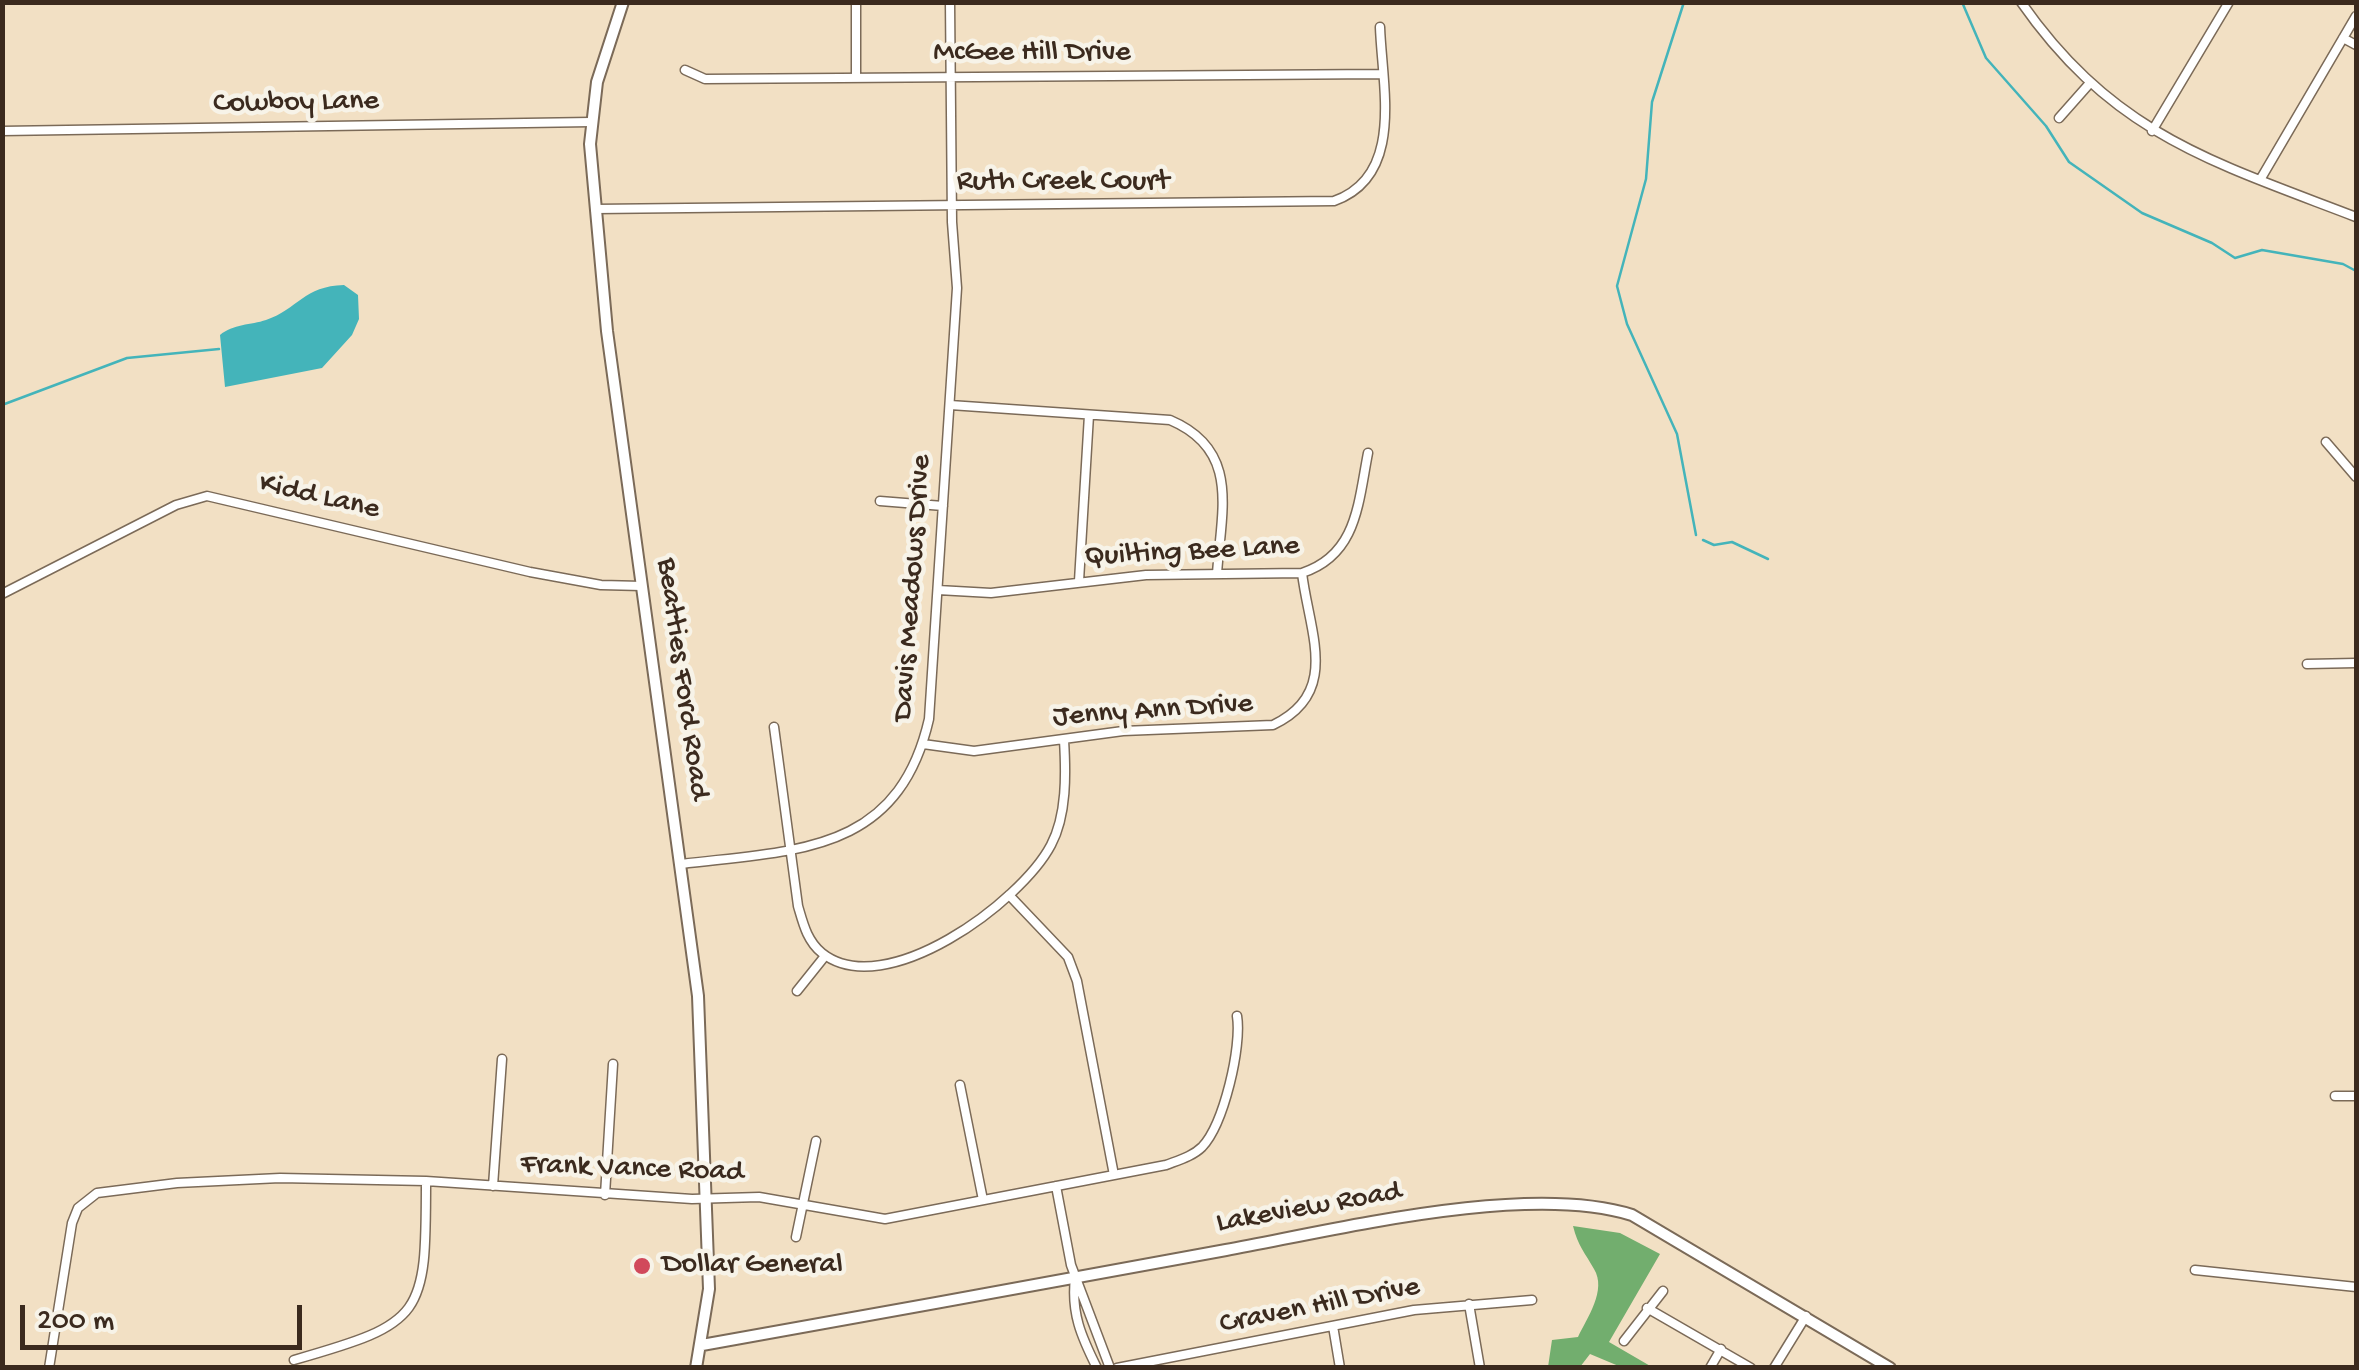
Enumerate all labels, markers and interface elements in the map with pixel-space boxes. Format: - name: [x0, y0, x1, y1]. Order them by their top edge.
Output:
- street label: McGee Hill Drive: [933, 36, 1131, 72]
- street label: Cowboy Lane: [213, 85, 379, 123]
- street label: Ruth Creek Court: [957, 165, 1169, 201]
- street label: Davis Meadows Drive: [887, 454, 941, 722]
- street label: Kidd Lane: [255, 467, 383, 529]
- street label: Quilting Bee Lane: [1084, 529, 1300, 577]
- street label: Beatties Ford Road: [646, 556, 716, 802]
- street label: Jenny Ann Drive: [1052, 687, 1254, 737]
- street label: Frank Vance Road: [520, 1148, 744, 1192]
- street label: Lakeview Road: [1214, 1175, 1404, 1243]
- place label: Dollar General: [662, 1248, 843, 1284]
- marker: Dollar General: [631, 1255, 653, 1277]
- street label: Craven Hill Drive: [1217, 1270, 1423, 1344]
- scale bar: [25, 1285, 308, 1347]
- text: 200 m: [37, 1305, 114, 1340]

